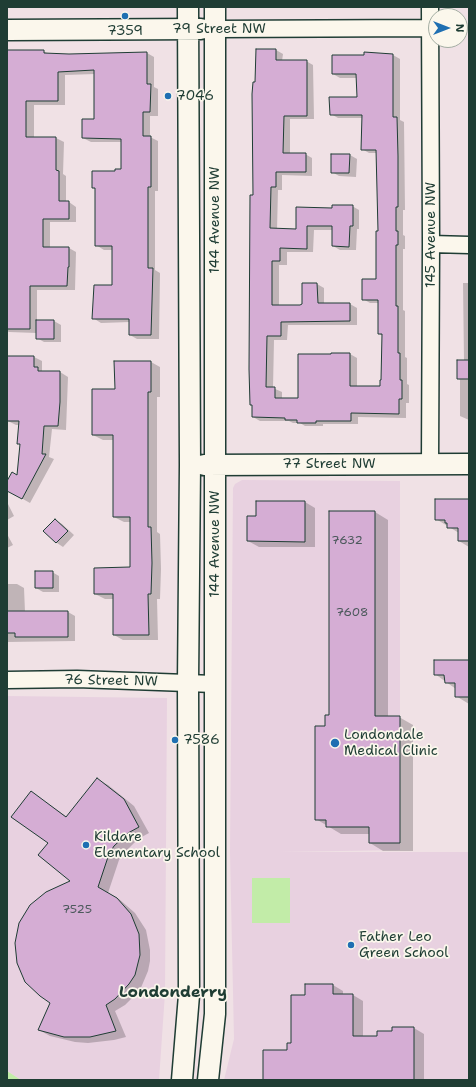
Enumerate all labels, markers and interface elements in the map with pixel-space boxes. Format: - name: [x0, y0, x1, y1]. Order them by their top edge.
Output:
- north arrow: [428, 8, 468, 48]
- marker: 7359: [120, 11, 130, 21]
- street label: 79 Street NW: [172, 21, 266, 37]
- place label: 7359: [107, 23, 143, 39]
- text: N: [452, 24, 467, 32]
- place label: 7046: [176, 88, 214, 104]
- marker: 7046: [163, 91, 173, 101]
- street label: 144 Avenue NW: [207, 166, 223, 274]
- street label: 145 Avenue NW: [423, 182, 439, 288]
- street label: 77 Street NW: [282, 456, 376, 472]
- street label: 144 Avenue NW: [207, 490, 223, 598]
- house number: 7632: [331, 534, 363, 548]
- house number: 7608: [336, 606, 368, 620]
- street label: 76 Street NW: [64, 672, 158, 690]
- place label: Londondale Medical Clinic: [344, 727, 438, 760]
- place label: 7586: [183, 732, 220, 748]
- marker: 7586: [170, 735, 180, 745]
- marker: Londondale Medical Clinic: [329, 737, 341, 749]
- place label: Kildare Elementary School: [94, 829, 220, 862]
- marker: Kildare Elementary School: [81, 840, 91, 850]
- house number: 7525: [62, 903, 92, 917]
- place label: Father Leo Green School: [359, 929, 448, 962]
- marker: Father Leo Green School: [346, 940, 356, 950]
- district label: Londonderry: [119, 983, 227, 1003]

